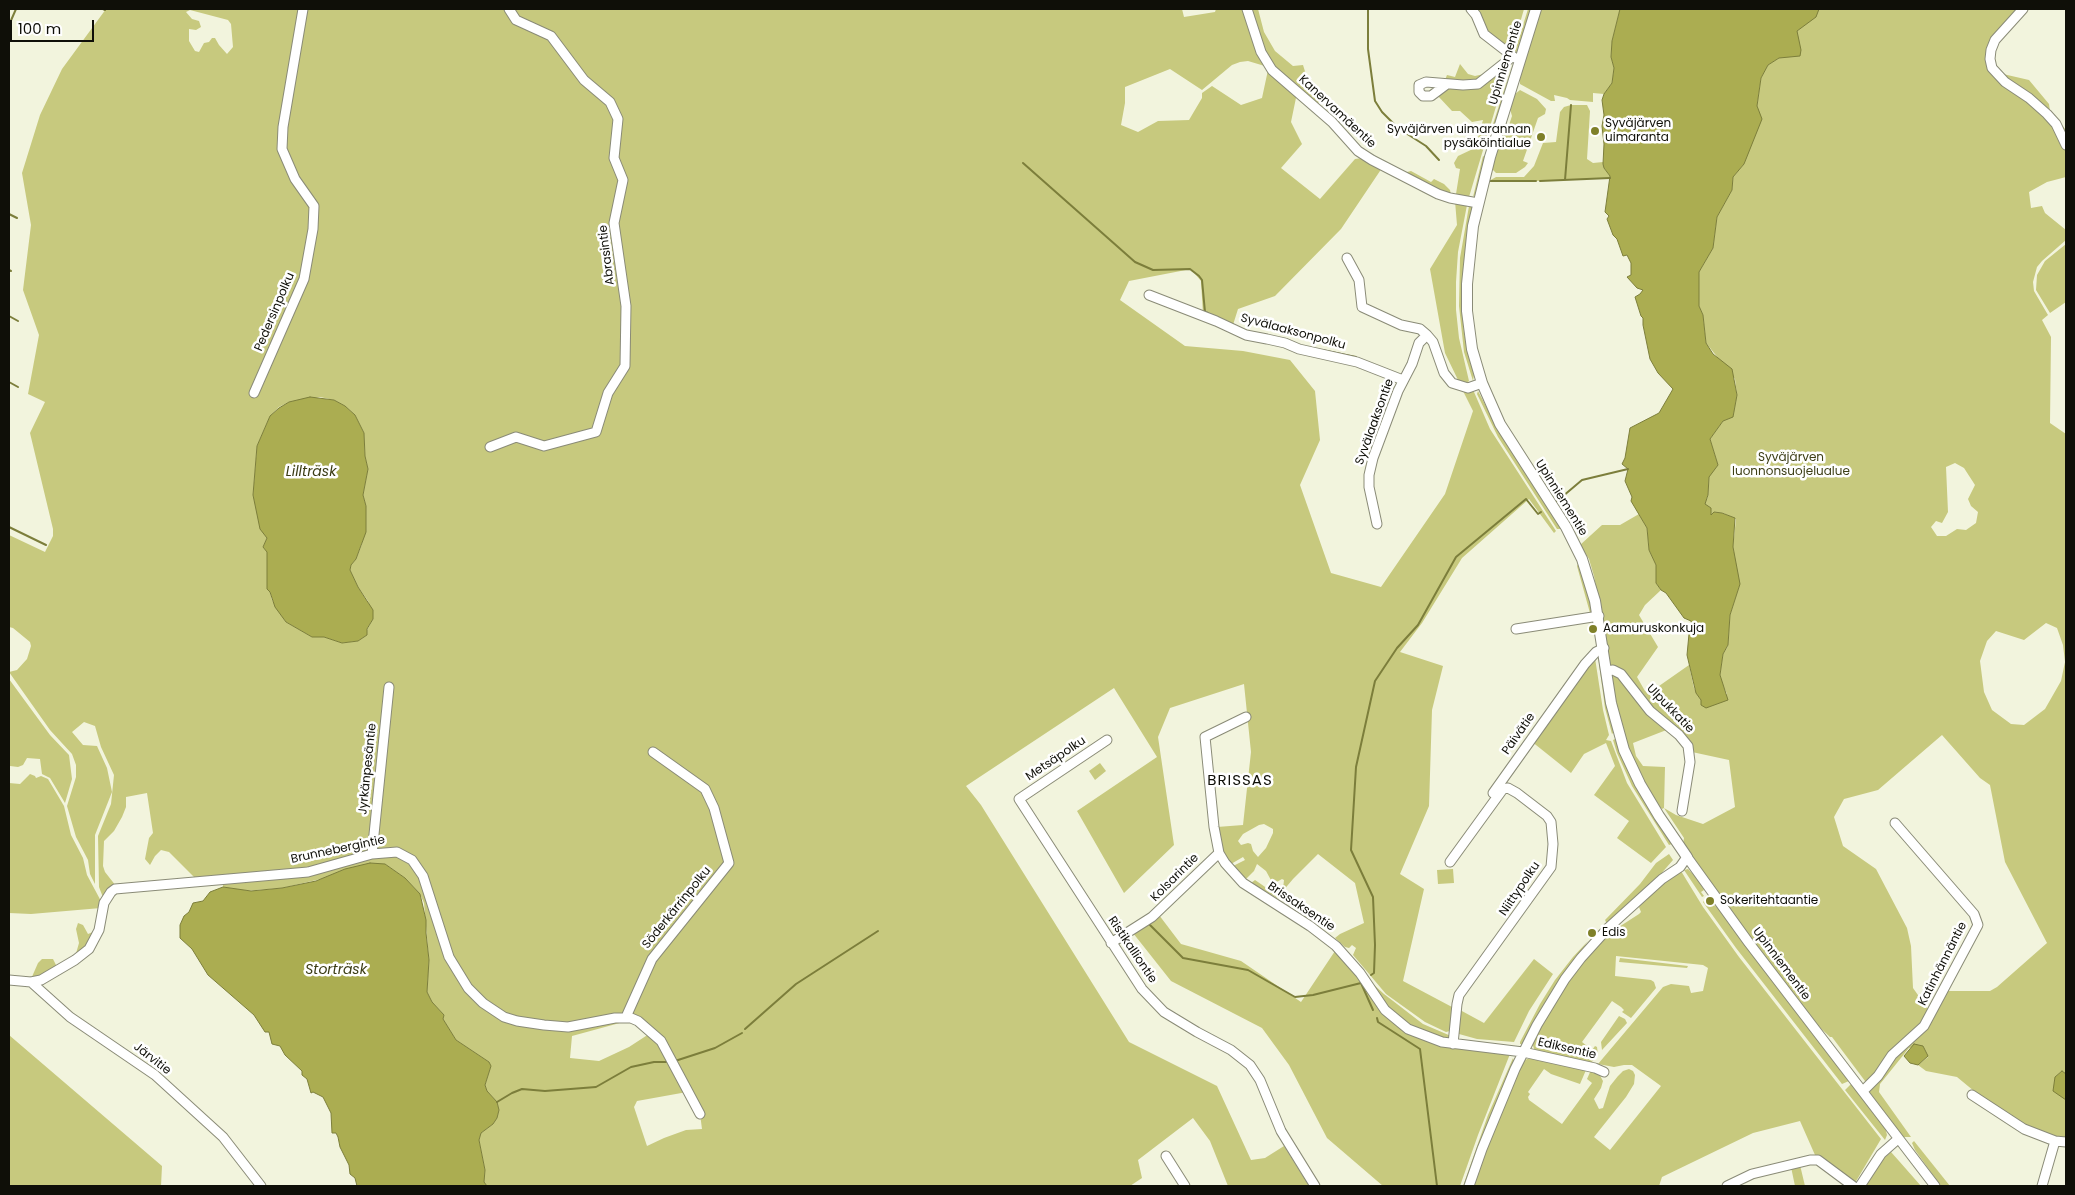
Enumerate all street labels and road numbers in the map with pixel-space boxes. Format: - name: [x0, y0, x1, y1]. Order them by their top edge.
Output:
- street label: Upinniementie: [1486, 19, 1526, 107]
- street label: Kanervamäentie: [1295, 73, 1379, 151]
- street label: Abrasintie: [596, 224, 618, 286]
- street label: Pedersinpolku: [252, 271, 298, 353]
- street label: Syvälaaksonpolku: [1239, 311, 1347, 353]
- street label: Syvälaaksontie: [1353, 377, 1397, 467]
- street label: Upinniementie: [1532, 457, 1590, 539]
- street label: Ulpukkatie: [1643, 682, 1697, 736]
- street label: Päivätie: [1499, 710, 1539, 758]
- street label: Jyrkänpesäntie: [356, 723, 380, 815]
- street label: Metsäpolku: [1023, 734, 1089, 784]
- street label: Brunnebergintie: [290, 833, 386, 867]
- street label: Kolsarintie: [1148, 851, 1202, 905]
- street label: Niittypolku: [1497, 859, 1543, 919]
- street label: Söderkärrinpolku: [640, 864, 714, 952]
- street label: Brissaksentie: [1265, 879, 1337, 935]
- street label: Ristikalliontie: [1104, 914, 1160, 986]
- street label: Katinhännäntie: [1916, 920, 1970, 1008]
- street label: Upinniementie: [1749, 925, 1813, 1003]
- street label: Ediksentie: [1536, 1035, 1598, 1063]
- street label: Järvitie: [130, 1040, 174, 1078]

